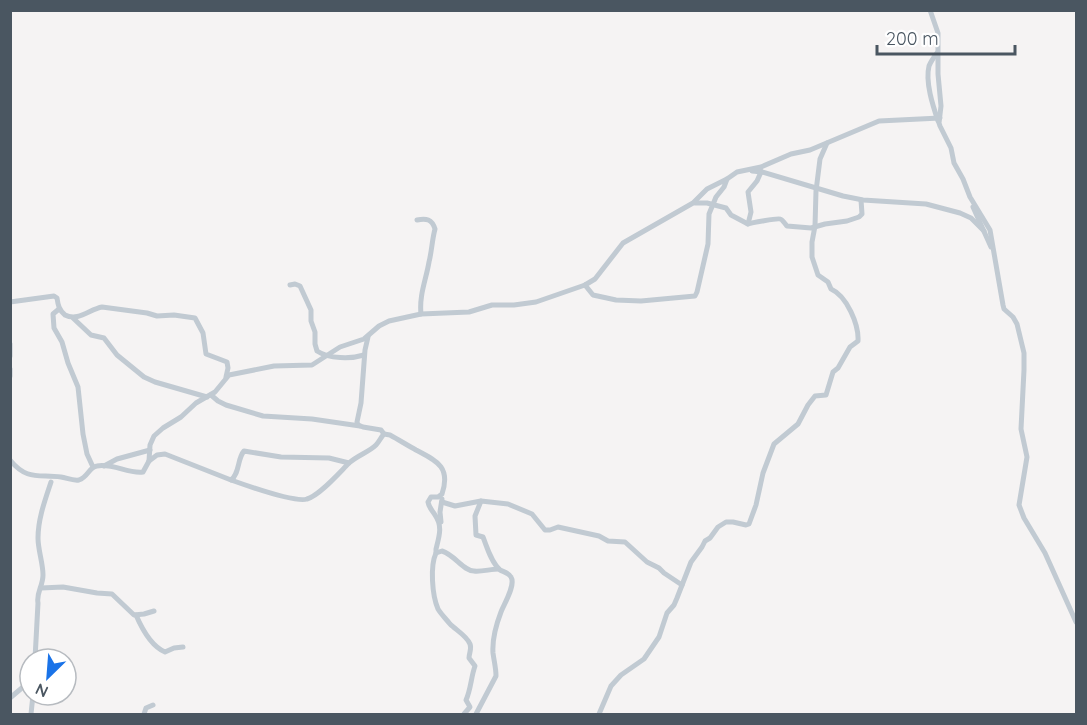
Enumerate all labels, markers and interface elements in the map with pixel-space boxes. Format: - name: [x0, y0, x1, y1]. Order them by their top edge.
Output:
- scale bar: [877, 18, 1015, 56]
- text: 200 m: [886, 27, 939, 50]
- north arrow: [18, 647, 78, 707]
- text: N: [32, 679, 51, 702]

